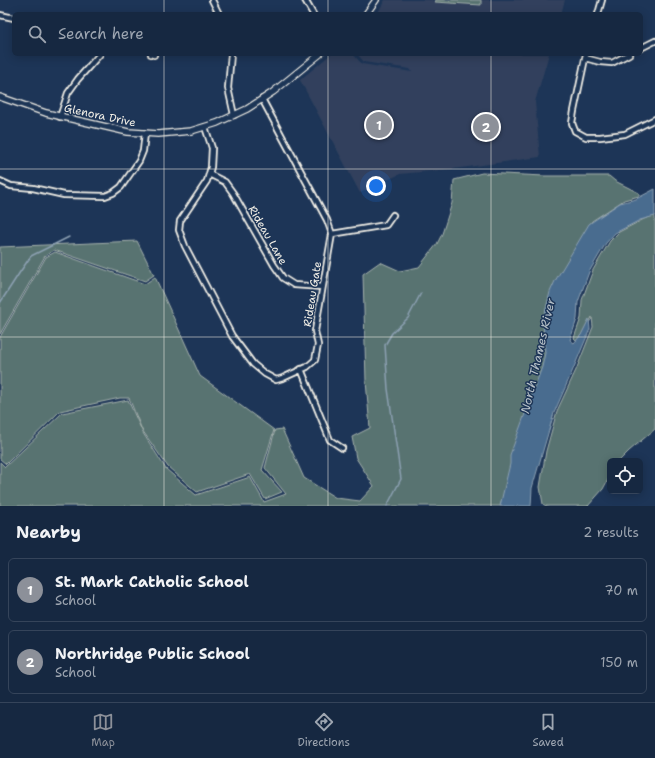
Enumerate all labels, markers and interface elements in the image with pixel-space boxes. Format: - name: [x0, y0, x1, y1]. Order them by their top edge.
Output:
- search box: [12, 12, 643, 56]
- icon: search: [26, 23, 48, 45]
- text: Search here: [58, 24, 144, 44]
- street label: Glenora Drive: [63, 101, 137, 130]
- pin: 1: [366, 110, 392, 140]
- pin: 2: [473, 112, 499, 142]
- your location: [366, 176, 386, 196]
- street label: Rideau Lane: [245, 203, 291, 268]
- street label: Rideau Gate: [300, 260, 325, 328]
- water label: North Thames River: [517, 296, 559, 415]
- map controls: [607, 458, 643, 494]
- button: locate: [607, 458, 643, 494]
- text: Nearby: [16, 521, 81, 543]
- text: 2 results: [583, 524, 639, 541]
- text: St. Mark Catholic School: [55, 572, 249, 592]
- text: 1: [27, 582, 33, 599]
- text: 70 m: [604, 582, 638, 599]
- text: School: [55, 592, 96, 609]
- text: Northridge Public School: [55, 644, 250, 664]
- text: 2: [25, 654, 35, 671]
- text: 150 m: [600, 654, 638, 671]
- text: School: [55, 664, 96, 681]
- tab: Map: [91, 711, 115, 750]
- tab: Directions: [297, 711, 350, 750]
- tab: Saved: [532, 711, 564, 750]

